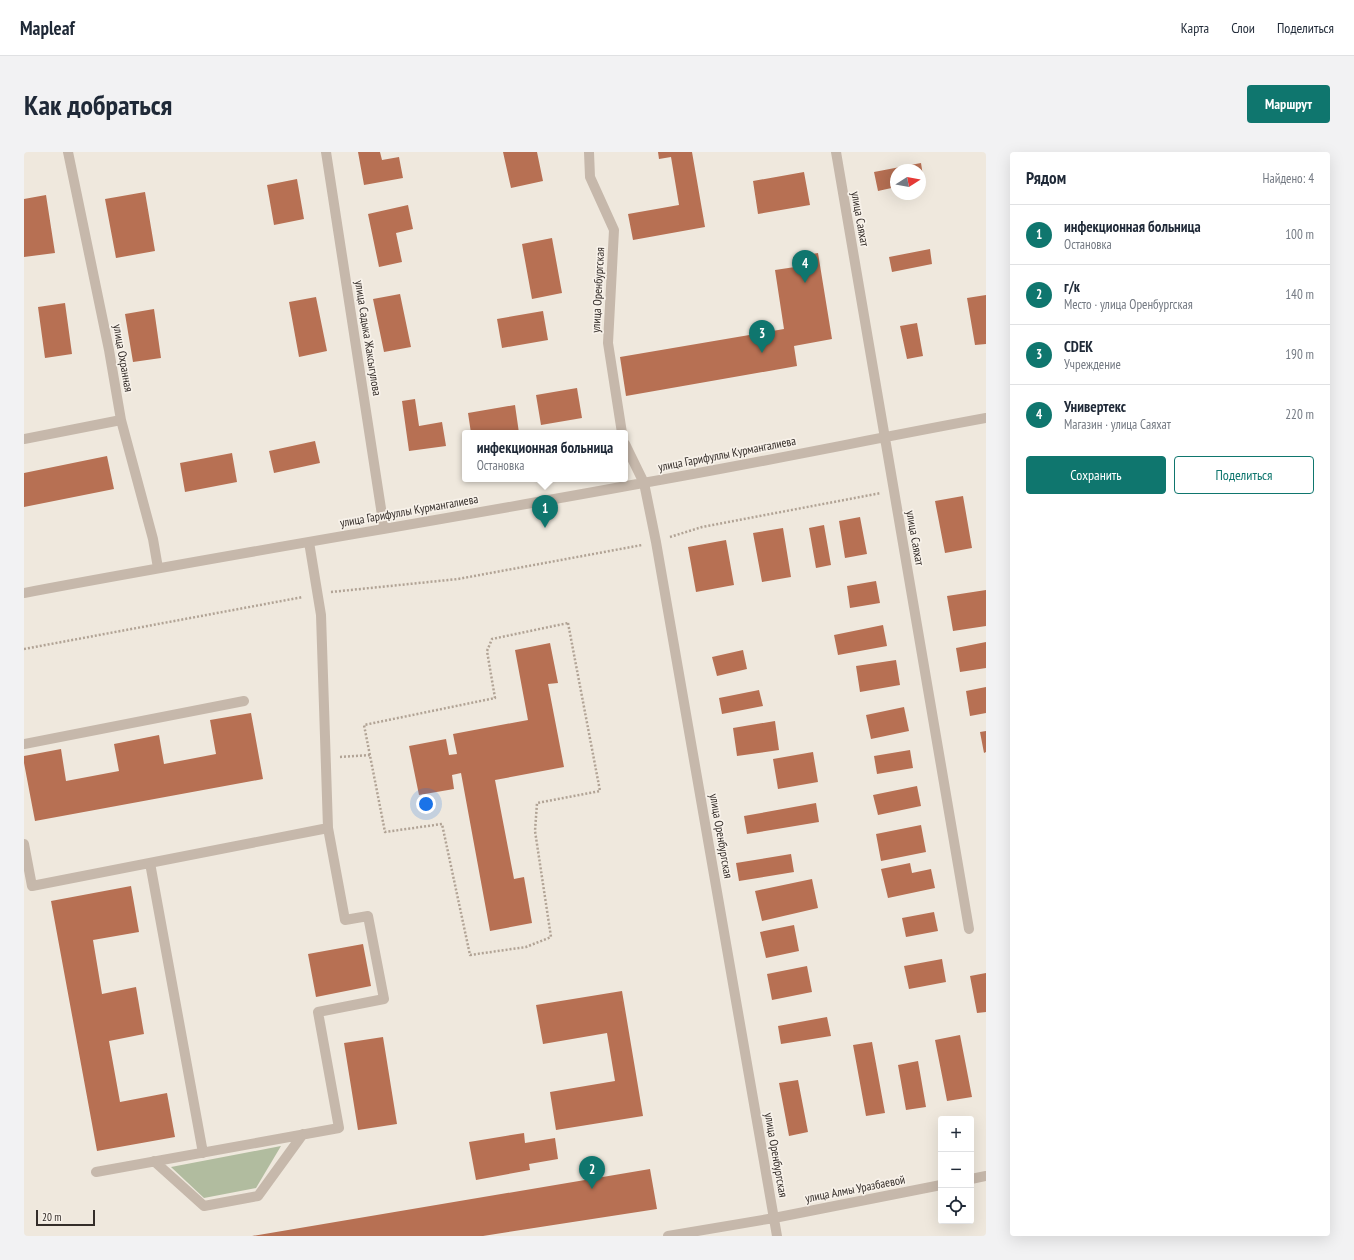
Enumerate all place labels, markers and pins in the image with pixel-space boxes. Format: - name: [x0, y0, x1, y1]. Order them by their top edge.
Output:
- pin: 4: [792, 250, 818, 283]
- pin: 3: [749, 320, 775, 353]
- pin: 1: [532, 495, 558, 528]
- pin: 2: [579, 1156, 605, 1189]

